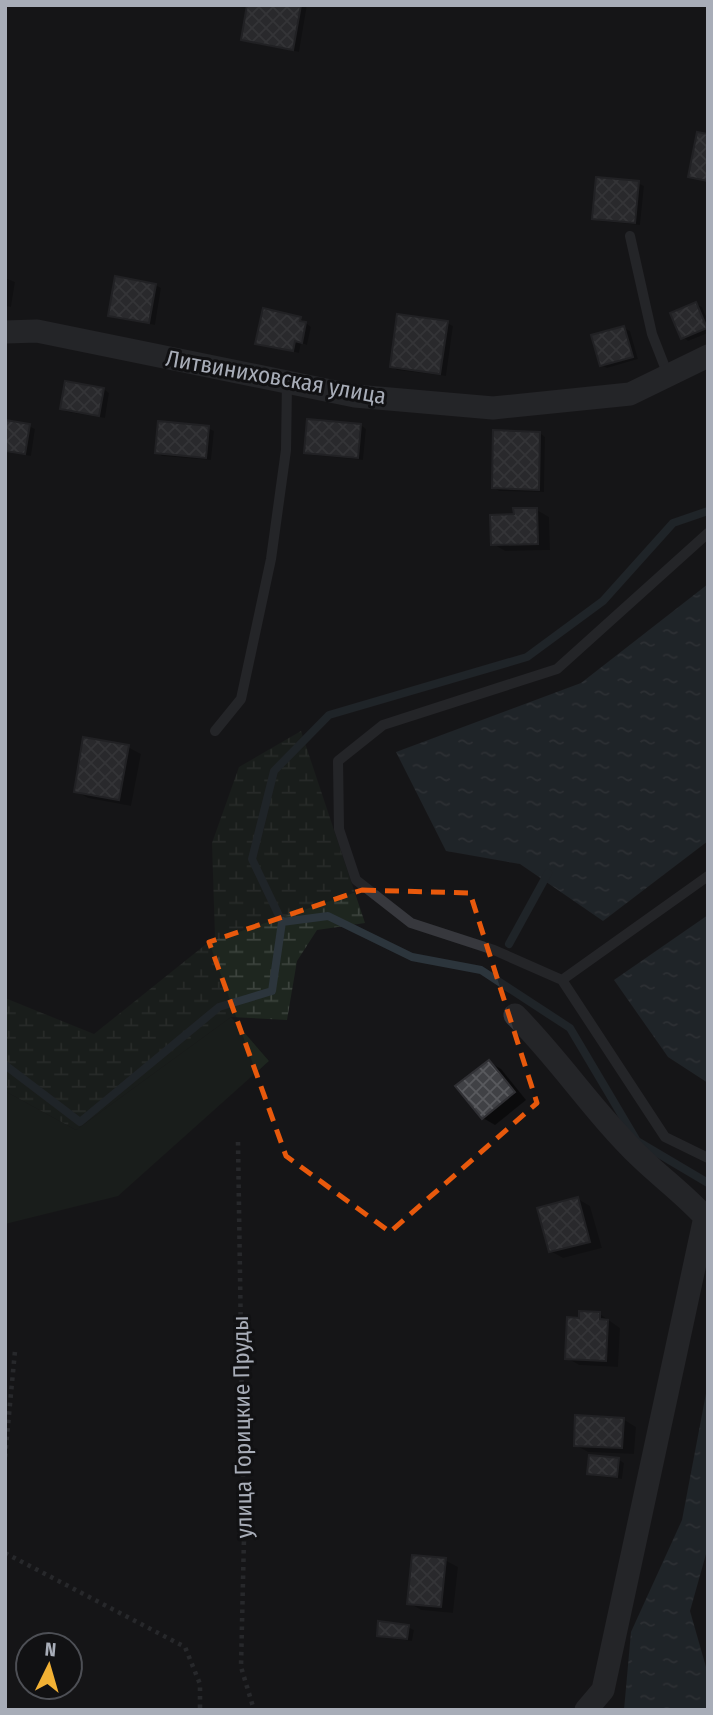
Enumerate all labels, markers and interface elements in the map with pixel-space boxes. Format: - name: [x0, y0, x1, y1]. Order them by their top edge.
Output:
- street label: Литвиниховская улица: [164, 344, 388, 410]
- street label: улица Горицкие Пруды: [226, 1315, 258, 1539]
- north arrow: [14, 1631, 84, 1701]
- text: N: [44, 1638, 57, 1662]

